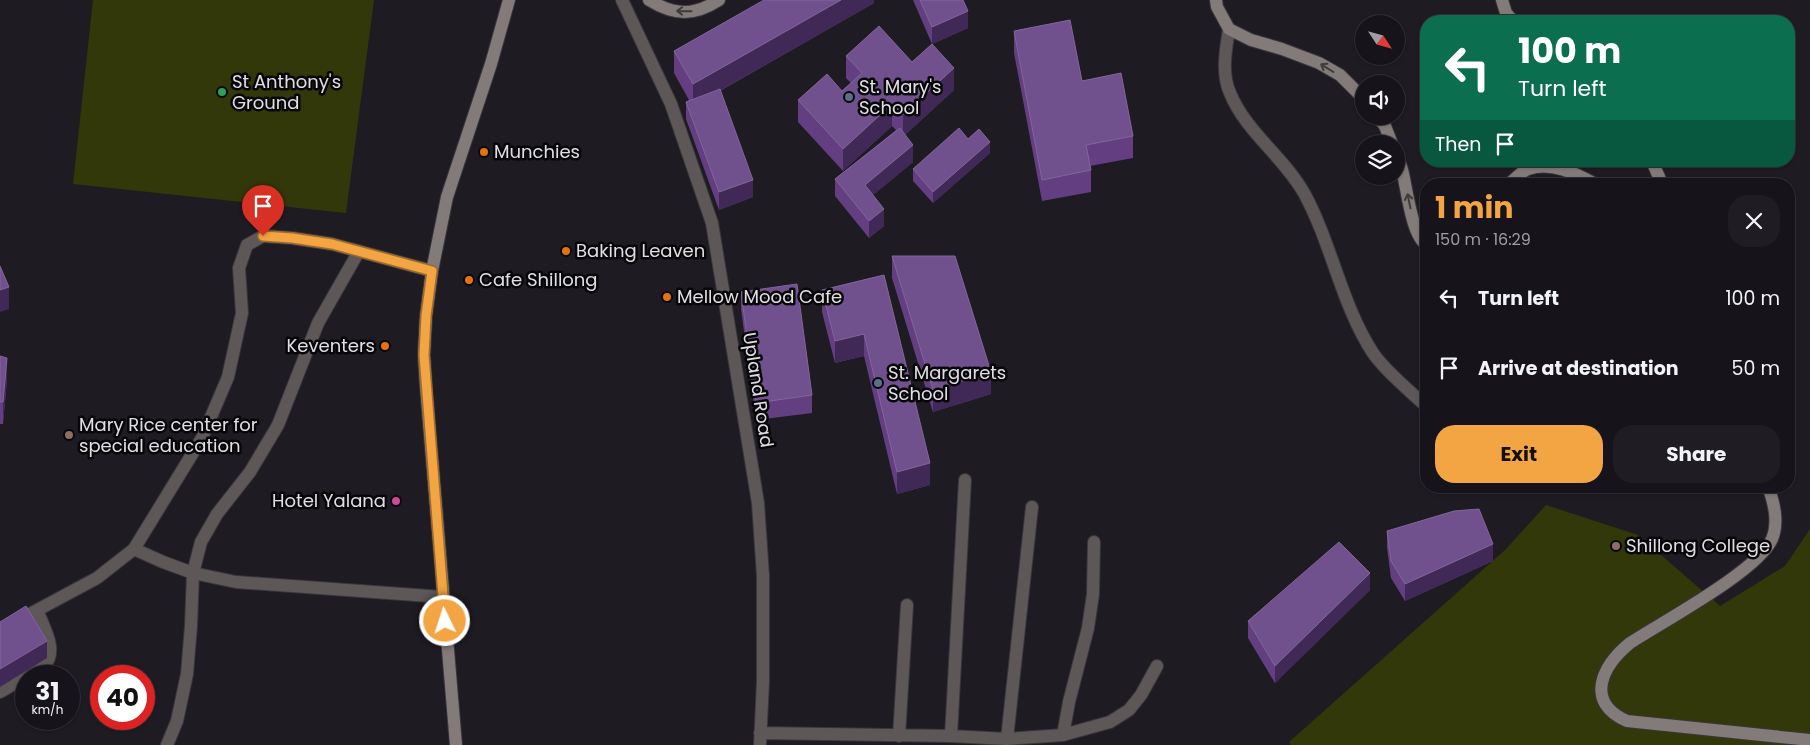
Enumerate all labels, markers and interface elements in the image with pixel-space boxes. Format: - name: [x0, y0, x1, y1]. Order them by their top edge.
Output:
- one-way arrow: [676, 6, 692, 16]
- north arrow: [1355, 15, 1405, 65]
- map controls: [1355, 15, 1405, 185]
- text: 100 m: [1518, 26, 1621, 75]
- icon: left: [1435, 35, 1500, 100]
- one-way arrow: [1320, 62, 1334, 73]
- place label: St Anthony's Ground: [232, 69, 341, 115]
- text: Turn left: [1518, 73, 1606, 104]
- place label: St. Mary's School: [859, 74, 941, 120]
- button: sound: [1355, 75, 1405, 125]
- marker: St Anthony's Ground: [216, 86, 228, 98]
- marker: St. Mary's School: [843, 91, 855, 103]
- icon: arrive: [1491, 130, 1519, 158]
- text: Then: [1435, 131, 1481, 158]
- button: layers: [1355, 135, 1405, 185]
- place label: Munchies: [494, 139, 580, 164]
- marker: Munchies: [478, 146, 490, 158]
- pin: [242, 185, 284, 236]
- text: 1 min: [1435, 186, 1513, 229]
- icon: arrive: [249, 192, 277, 220]
- one-way arrow: [1403, 194, 1413, 210]
- button: close: [1728, 195, 1780, 247]
- text: 150 m · 16:29: [1435, 228, 1531, 251]
- place label: Baking Leaven: [576, 238, 705, 263]
- marker: Baking Leaven: [560, 245, 572, 257]
- place label: Cafe Shillong: [479, 267, 598, 292]
- marker: Cafe Shillong: [463, 274, 475, 286]
- place label: Mellow Mood Cafe: [677, 284, 842, 309]
- icon: left: [1435, 284, 1463, 312]
- text: Turn left: [1478, 285, 1559, 312]
- text: 100 m: [1725, 285, 1780, 312]
- marker: Mellow Mood Cafe: [661, 291, 673, 303]
- street label: Upland Road: [737, 331, 780, 449]
- place label: Keventers: [286, 333, 375, 358]
- marker: Keventers: [379, 340, 391, 352]
- icon: arrive: [1435, 354, 1463, 382]
- text: Arrive at destination: [1478, 355, 1679, 382]
- text: 50 m: [1731, 355, 1780, 382]
- place label: St. Margarets School: [888, 360, 1006, 406]
- marker: St. Margarets School: [872, 377, 884, 389]
- place label: Mary Rice center for special education: [79, 412, 258, 458]
- button: Exit: [1435, 425, 1603, 483]
- button: Share: [1613, 425, 1780, 483]
- marker: Mary Rice center for special education: [63, 429, 75, 441]
- place label: Hotel Yalana: [272, 488, 386, 513]
- marker: Hotel Yalana: [390, 495, 402, 507]
- place label: Shillong College: [1626, 533, 1770, 558]
- marker: Shillong College: [1610, 540, 1622, 552]
- position arrow: [418, 594, 470, 646]
- speed limit sign: 40: [90, 665, 155, 730]
- text: 31: [35, 674, 60, 709]
- text: km/h: [32, 701, 63, 718]

